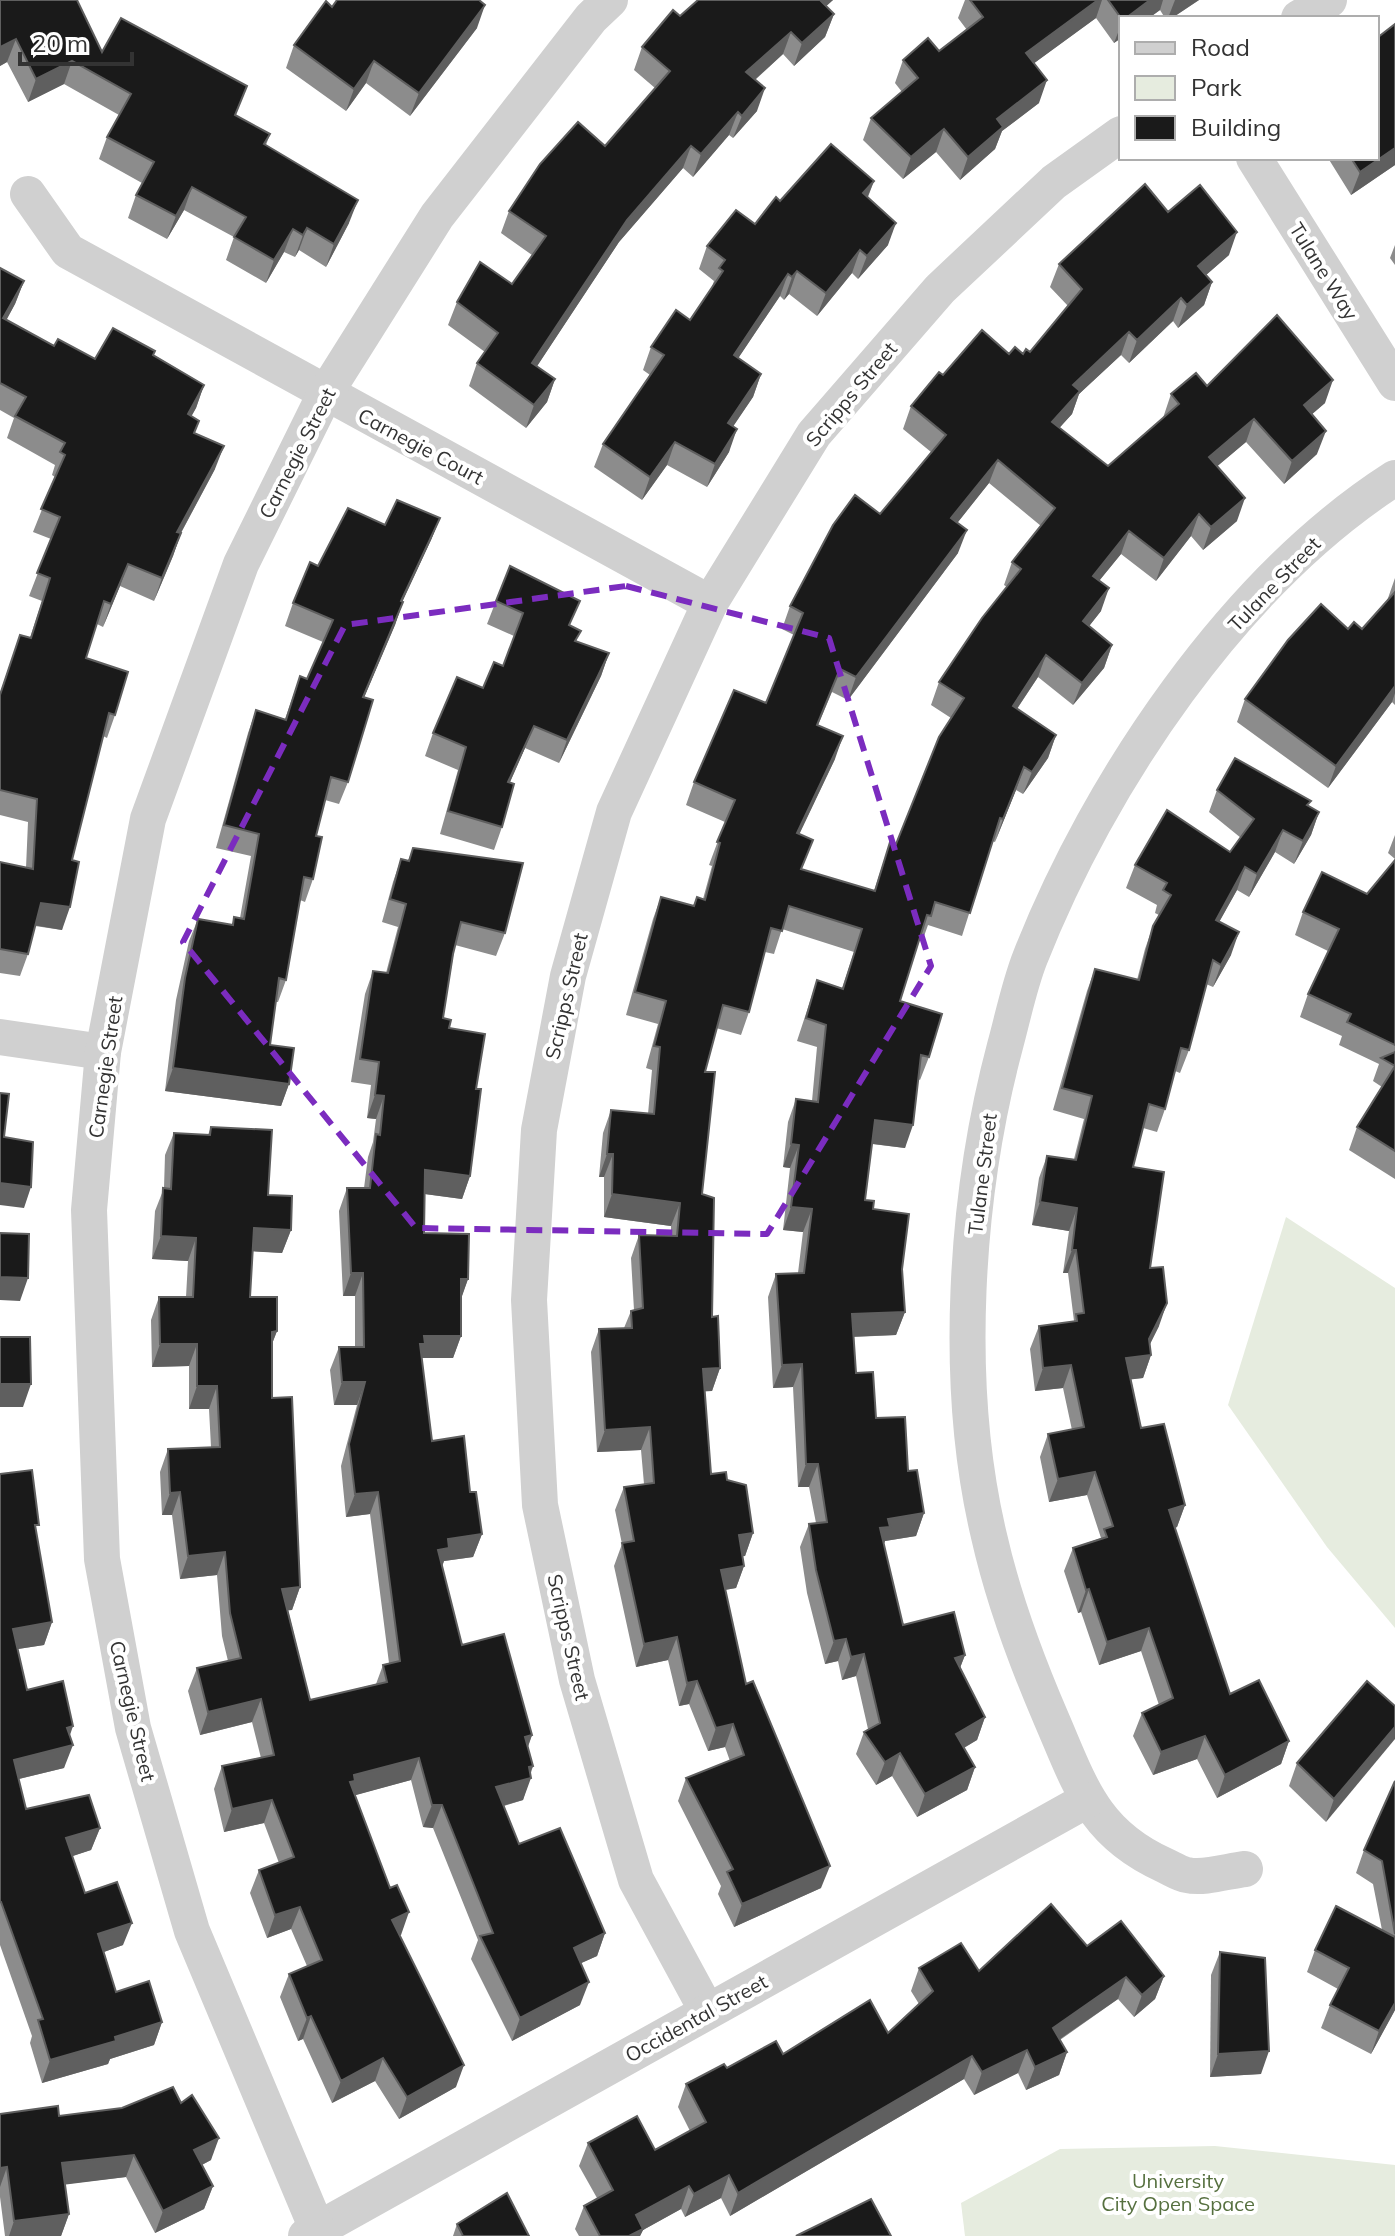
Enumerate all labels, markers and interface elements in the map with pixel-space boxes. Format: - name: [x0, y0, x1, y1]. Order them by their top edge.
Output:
- scale bar: [20, 16, 132, 66]
- legend: [1119, 16, 1379, 160]
- text: 20 m: [32, 28, 88, 58]
- text: Road: [1191, 32, 1250, 62]
- text: Park: [1191, 72, 1242, 102]
- text: Building: [1191, 112, 1281, 142]
- street label: Tulane Way: [1284, 218, 1364, 325]
- street label: Scripps Street: [800, 337, 902, 451]
- street label: Carnegie Street: [253, 383, 341, 523]
- street label: Carnegie Court: [354, 402, 488, 490]
- street label: Tulane Street: [1223, 531, 1325, 637]
- street label: Scripps Street: [539, 930, 593, 1062]
- street label: Carnegie Street: [83, 994, 127, 1140]
- street label: Tulane Street: [962, 1112, 1002, 1236]
- street label: Scripps Street: [542, 1571, 596, 1703]
- street label: Carnegie Street: [105, 1638, 161, 1784]
- street label: Occidental Street: [621, 1969, 771, 2067]
- park label: University City Open Space: [1101, 2168, 1255, 2216]

